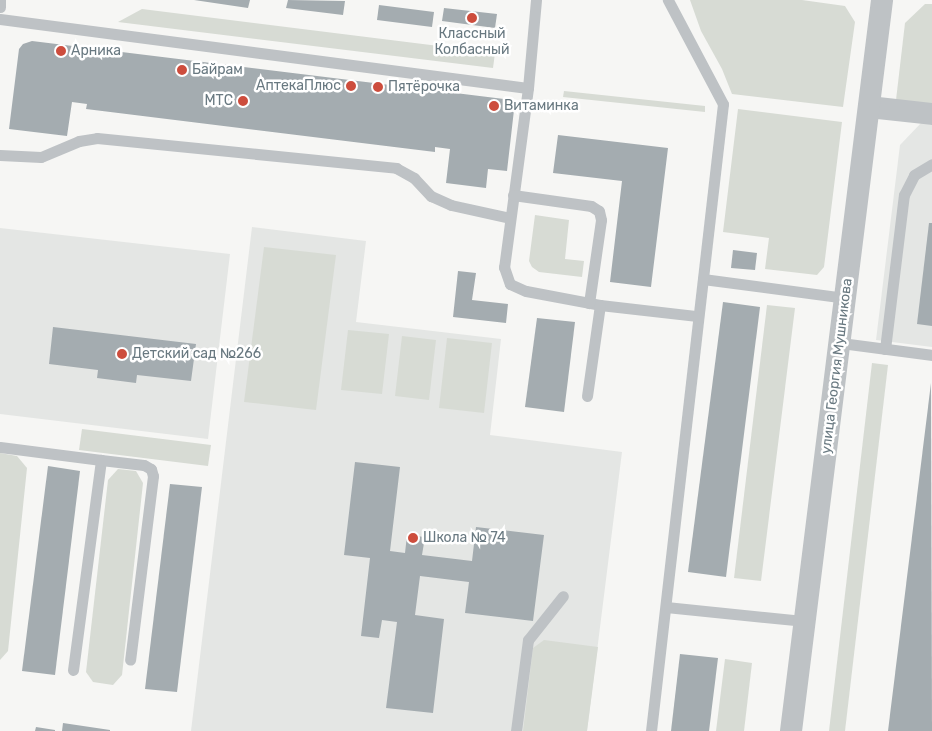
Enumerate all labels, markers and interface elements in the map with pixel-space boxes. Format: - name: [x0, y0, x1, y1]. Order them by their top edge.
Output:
- marker: Классный Колбасный: [466, 12, 478, 24]
- place label: Классный Колбасный: [434, 26, 510, 58]
- place label: Арника: [71, 43, 121, 59]
- marker: Арника: [55, 45, 67, 57]
- place label: Байрам: [192, 62, 243, 78]
- marker: Байрам: [176, 64, 188, 76]
- place label: АптекаПлюс: [256, 78, 341, 94]
- place label: Пятёрочка: [388, 79, 460, 95]
- marker: АптекаПлюс: [345, 80, 357, 92]
- marker: Пятёрочка: [372, 81, 384, 93]
- place label: МТС: [204, 93, 233, 109]
- marker: МТС: [237, 95, 249, 107]
- place label: Витаминка: [504, 98, 579, 114]
- marker: Витаминка: [488, 100, 500, 112]
- street label: улица Георгия Мушникова: [818, 277, 856, 455]
- place label: Детский сад №266: [132, 346, 261, 362]
- marker: Детский сад №266: [116, 348, 128, 360]
- place label: Школа № 74: [423, 530, 506, 546]
- marker: Школа № 74: [407, 532, 419, 544]

